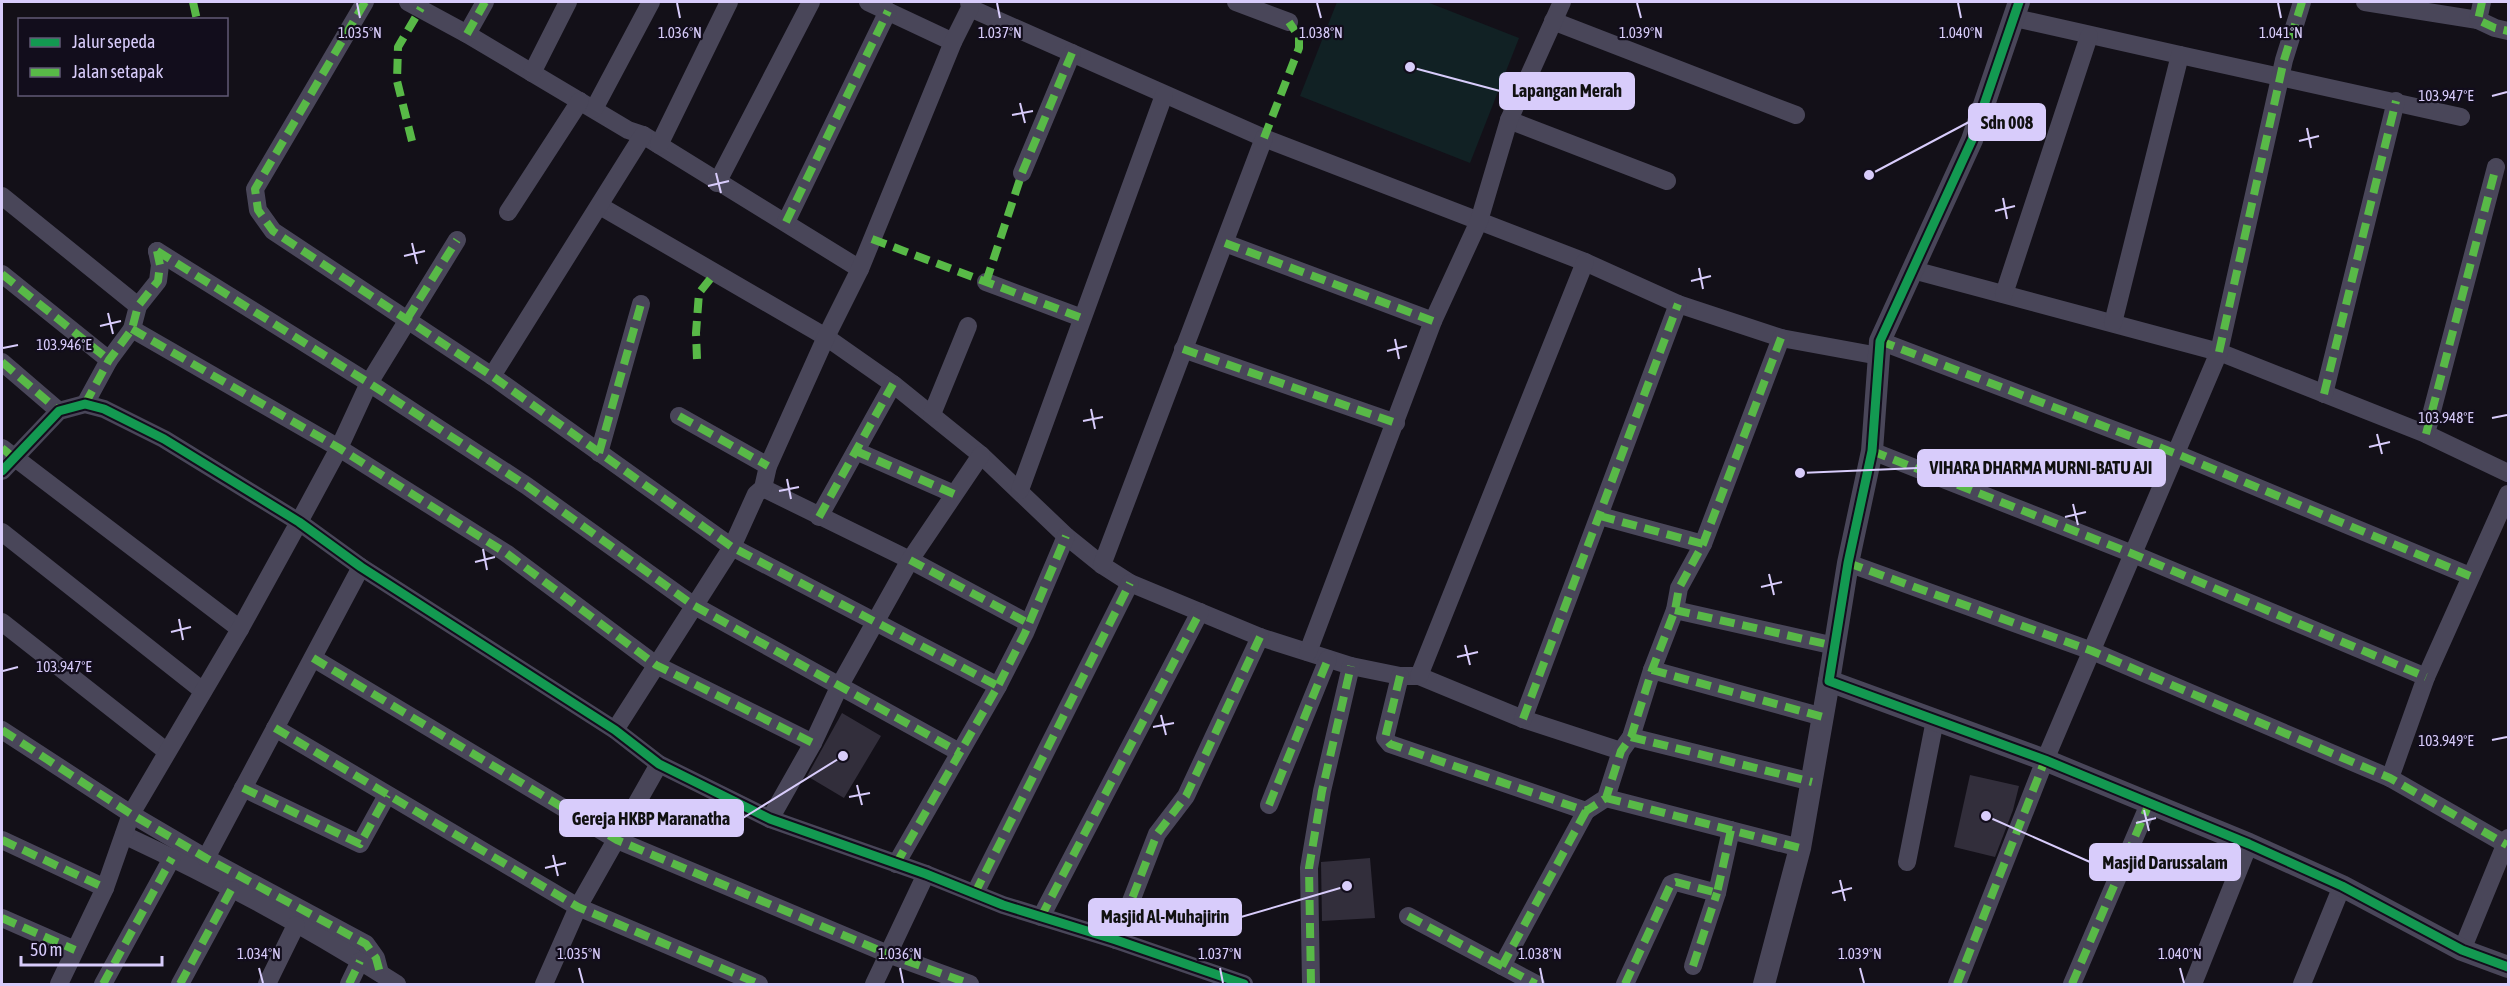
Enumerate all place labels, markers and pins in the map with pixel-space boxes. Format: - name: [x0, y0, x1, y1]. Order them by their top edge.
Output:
- callout: Lapangan Merah: [1500, 73, 1634, 109]
- callout: Sdn 008: [1969, 104, 2045, 140]
- callout: VIHARA DHARMA MURNI-BATU AJI: [1918, 450, 2165, 486]
- callout: Gereja HKBP Maranatha: [560, 800, 743, 836]
- callout: Masjid Darussalam: [2090, 844, 2240, 880]
- callout: Masjid Al-Muhajirin: [1089, 899, 1241, 935]

